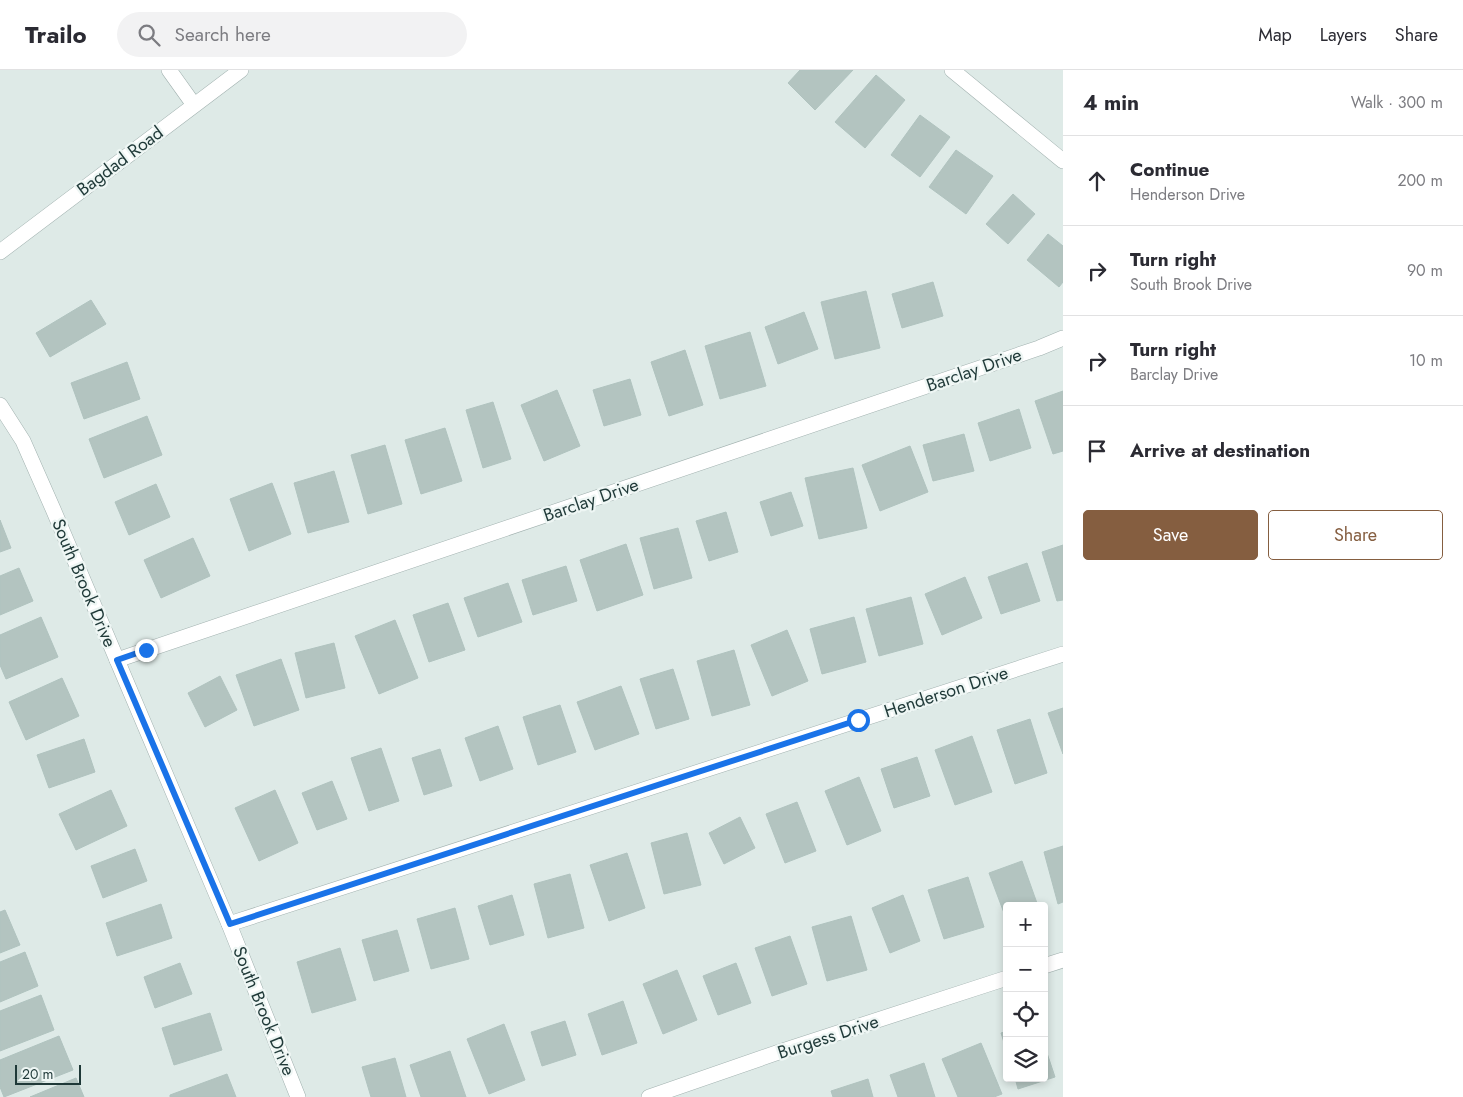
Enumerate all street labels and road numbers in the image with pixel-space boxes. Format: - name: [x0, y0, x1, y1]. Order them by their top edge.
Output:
- street label: Bagdad Road: [71, 120, 169, 202]
- street label: Barclay Drive: [923, 342, 1025, 398]
- street label: Barclay Drive: [540, 472, 642, 528]
- street label: South Brook Drive: [45, 515, 123, 651]
- street label: Henderson Drive: [881, 660, 1011, 724]
- street label: South Brook Drive: [226, 943, 302, 1079]
- street label: Burgess Drive: [774, 1008, 882, 1066]

